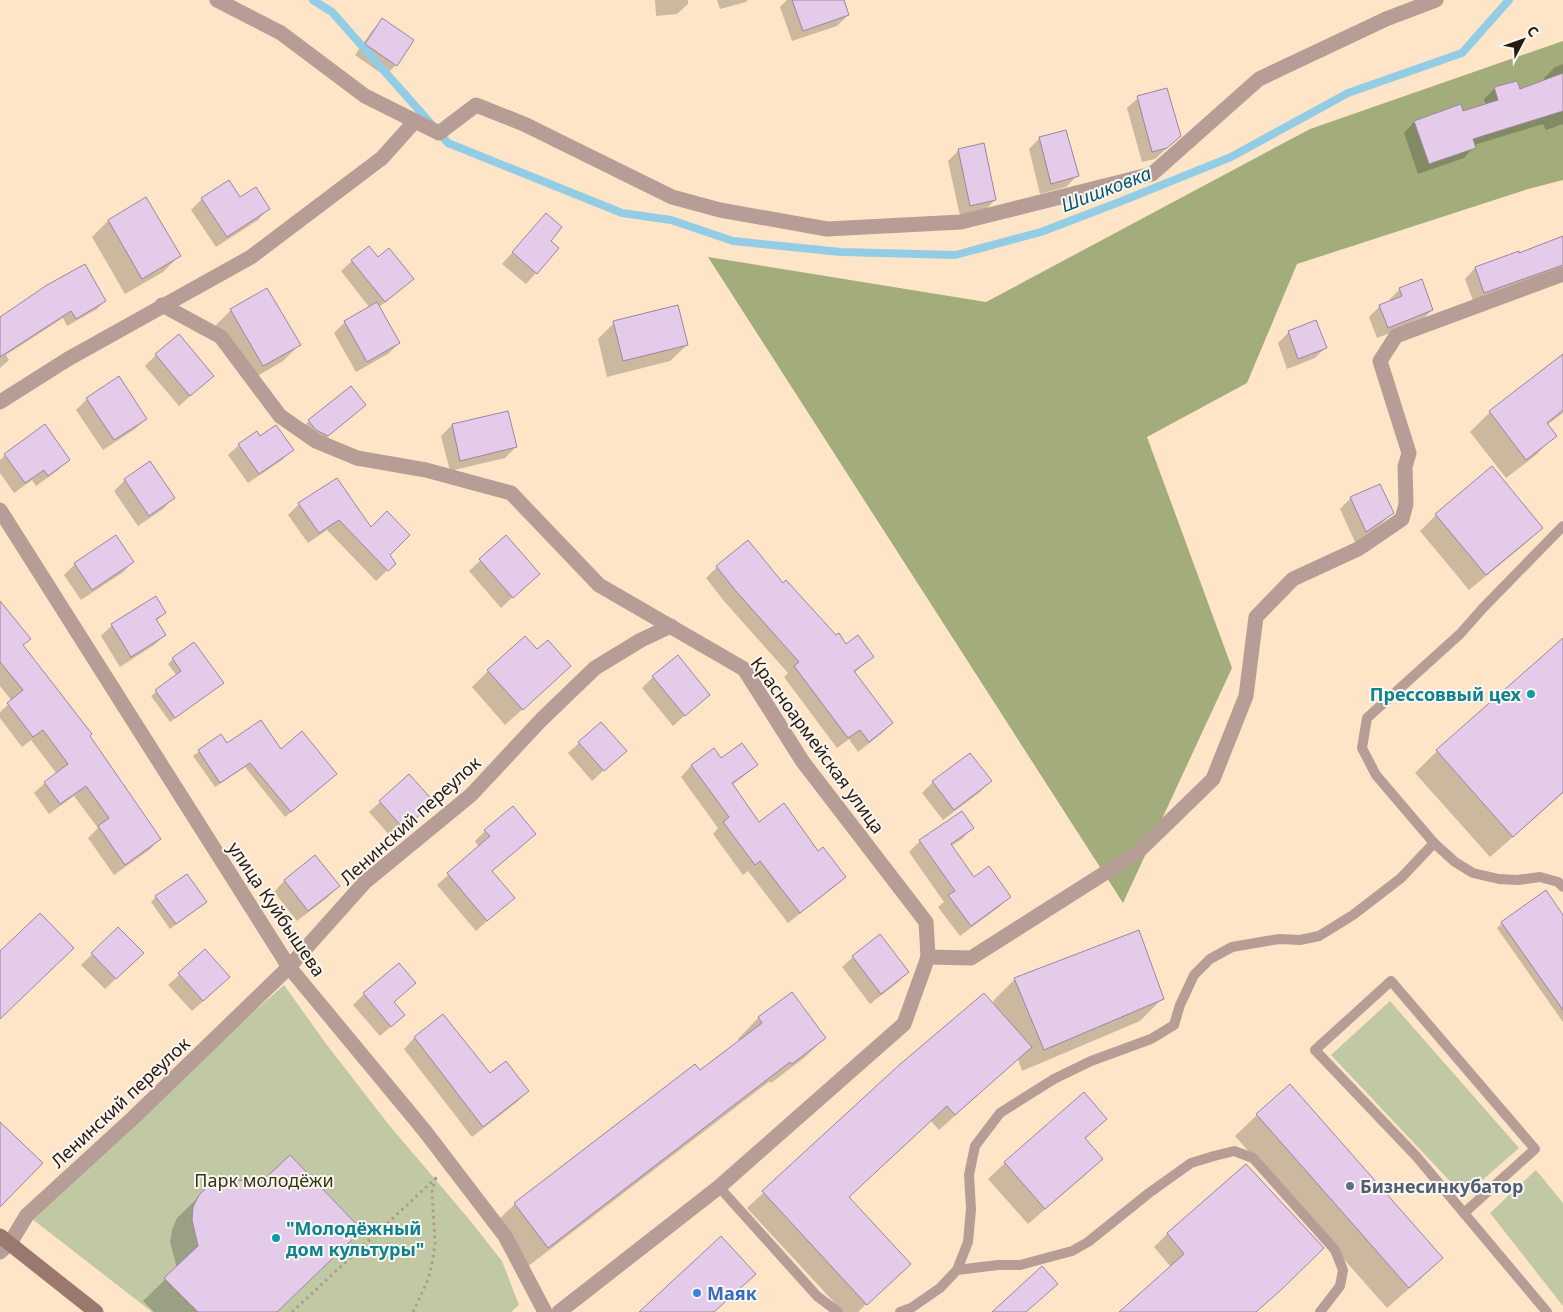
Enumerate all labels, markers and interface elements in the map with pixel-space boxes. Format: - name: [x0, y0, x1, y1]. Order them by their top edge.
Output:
- north arrow: [1498, 15, 1548, 65]
- text: С: [1523, 22, 1543, 41]
- water label: Шишковка: [1057, 160, 1155, 218]
- street label: Красноармейская улица: [746, 652, 890, 838]
- place label: Прессоввый цех: [1370, 682, 1522, 706]
- marker: Прессоввый цех: [1525, 688, 1537, 700]
- street label: Ленинский переулок: [335, 750, 486, 890]
- street label: улица Куйбышева: [223, 837, 331, 981]
- street label: Ленинский переулок: [45, 1031, 195, 1173]
- park label: Парк молодёжи: [194, 1168, 334, 1192]
- place label: Бизнесинкубатор: [1360, 1174, 1523, 1198]
- marker: Бизнесинкубатор: [1344, 1180, 1356, 1192]
- place label: "Молодёжный дом культуры": [286, 1216, 424, 1261]
- marker: "Молодёжный дом культуры": [270, 1232, 282, 1244]
- place label: Maяк: [707, 1281, 757, 1305]
- marker: Maяк: [691, 1287, 703, 1299]

